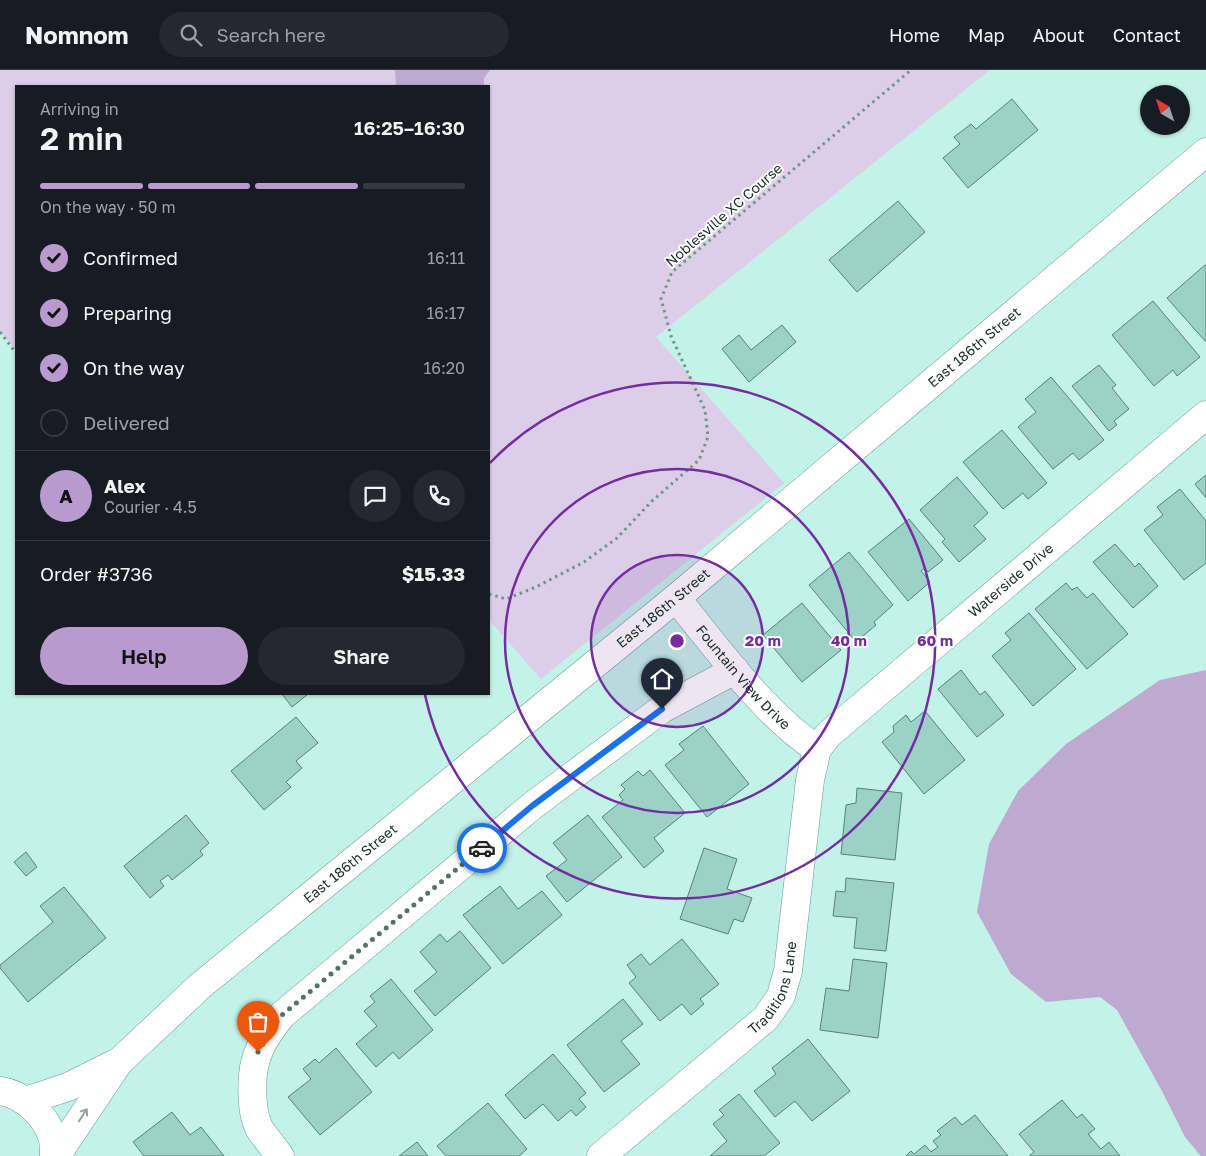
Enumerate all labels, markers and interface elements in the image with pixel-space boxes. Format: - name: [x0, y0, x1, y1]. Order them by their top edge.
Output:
- search box: [159, 12, 509, 57]
- text: Nomnom: [25, 20, 129, 49]
- icon: search: [177, 21, 205, 49]
- text: Search here: [217, 23, 325, 46]
- text: Home: [889, 24, 940, 46]
- text: Map: [968, 24, 1005, 46]
- text: About: [1033, 24, 1085, 46]
- text: Contact: [1113, 24, 1181, 46]
- north arrow: [1140, 85, 1190, 135]
- map controls: [1140, 85, 1190, 135]
- text: Arriving in: [40, 99, 119, 119]
- text: 16:25–16:30: [354, 116, 465, 139]
- text: 2 min: [40, 119, 123, 157]
- street label: Noblesville XC Course: [662, 159, 785, 270]
- text: On the way · 50 m: [40, 197, 176, 217]
- icon: check: [40, 244, 68, 272]
- text: Confirmed: [83, 246, 178, 269]
- text: 16:11: [427, 248, 465, 268]
- icon: check: [40, 299, 68, 327]
- text: Preparing: [83, 301, 172, 324]
- text: 16:17: [427, 303, 465, 323]
- street label: East 186th Street: [924, 303, 1024, 391]
- icon: check: [40, 354, 68, 382]
- text: On the way: [83, 356, 185, 379]
- text: 16:20: [424, 358, 465, 378]
- text: Delivered: [83, 411, 170, 434]
- button: chat: [349, 470, 401, 522]
- button: phone: [413, 470, 465, 522]
- text: Alex: [104, 474, 145, 497]
- text: A: [59, 484, 73, 507]
- text: Courier · 4.5: [104, 497, 197, 517]
- street label: Waterside Drive: [964, 539, 1056, 621]
- text: Order #3736: [40, 562, 153, 585]
- text: $15.33: [402, 562, 465, 585]
- street label: East 186th Street: [613, 564, 713, 651]
- street label: Fountain View Drive: [693, 621, 794, 733]
- button: Help: [40, 627, 248, 685]
- button: Share: [258, 627, 465, 685]
- text: 20 m: [745, 631, 781, 649]
- text: 40 m: [831, 631, 867, 649]
- text: 60 m: [917, 631, 953, 649]
- centre of rings: [668, 632, 686, 650]
- pin: [641, 658, 683, 709]
- icon: home: [648, 665, 676, 693]
- street label: East 186th Street: [300, 820, 400, 906]
- courier: [457, 823, 507, 873]
- icon: car: [468, 834, 496, 862]
- street label: Traditions Lane: [744, 940, 799, 1037]
- pin: [237, 1001, 279, 1052]
- icon: bag: [244, 1008, 272, 1036]
- one-way arrow: [78, 1108, 88, 1122]

